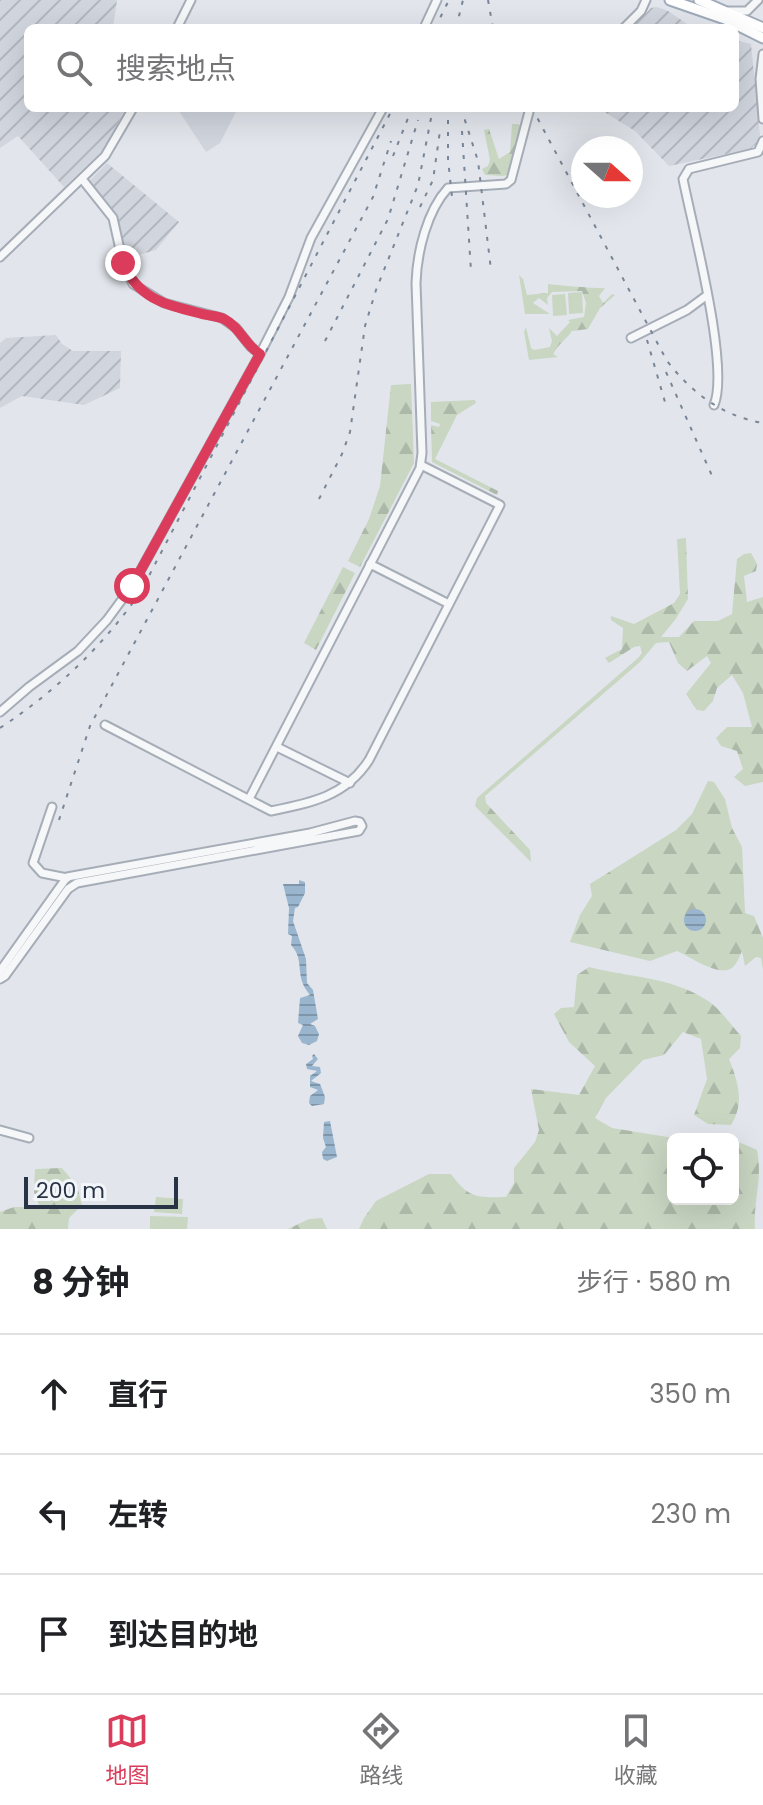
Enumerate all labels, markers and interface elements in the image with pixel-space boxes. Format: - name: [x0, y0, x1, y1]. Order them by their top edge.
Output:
- search box: [24, 24, 739, 112]
- icon: search: [52, 46, 96, 90]
- text: 搜索地点: [116, 47, 236, 90]
- north arrow: [571, 136, 643, 208]
- route end: [105, 245, 141, 281]
- route start: [114, 568, 150, 604]
- map controls: [667, 1133, 739, 1205]
- button: locate: [667, 1133, 739, 1205]
- scale bar: [24, 1173, 178, 1209]
- text: 200 m: [36, 1175, 105, 1206]
- text: 8 分钟: [32, 1258, 129, 1306]
- text: 步行 · 580 m: [577, 1264, 731, 1300]
- icon: ahead: [32, 1372, 76, 1416]
- text: 直行: [108, 1373, 168, 1416]
- text: 350 m: [649, 1376, 731, 1412]
- icon: left: [32, 1492, 76, 1536]
- text: 左转: [108, 1493, 168, 1536]
- text: 230 m: [651, 1496, 731, 1532]
- icon: arrive: [32, 1612, 76, 1656]
- text: 到达目的地: [108, 1613, 258, 1656]
- tab: 地图: [105, 1709, 149, 1792]
- tab: 路线: [359, 1709, 404, 1792]
- tab: 收藏: [614, 1709, 658, 1792]

